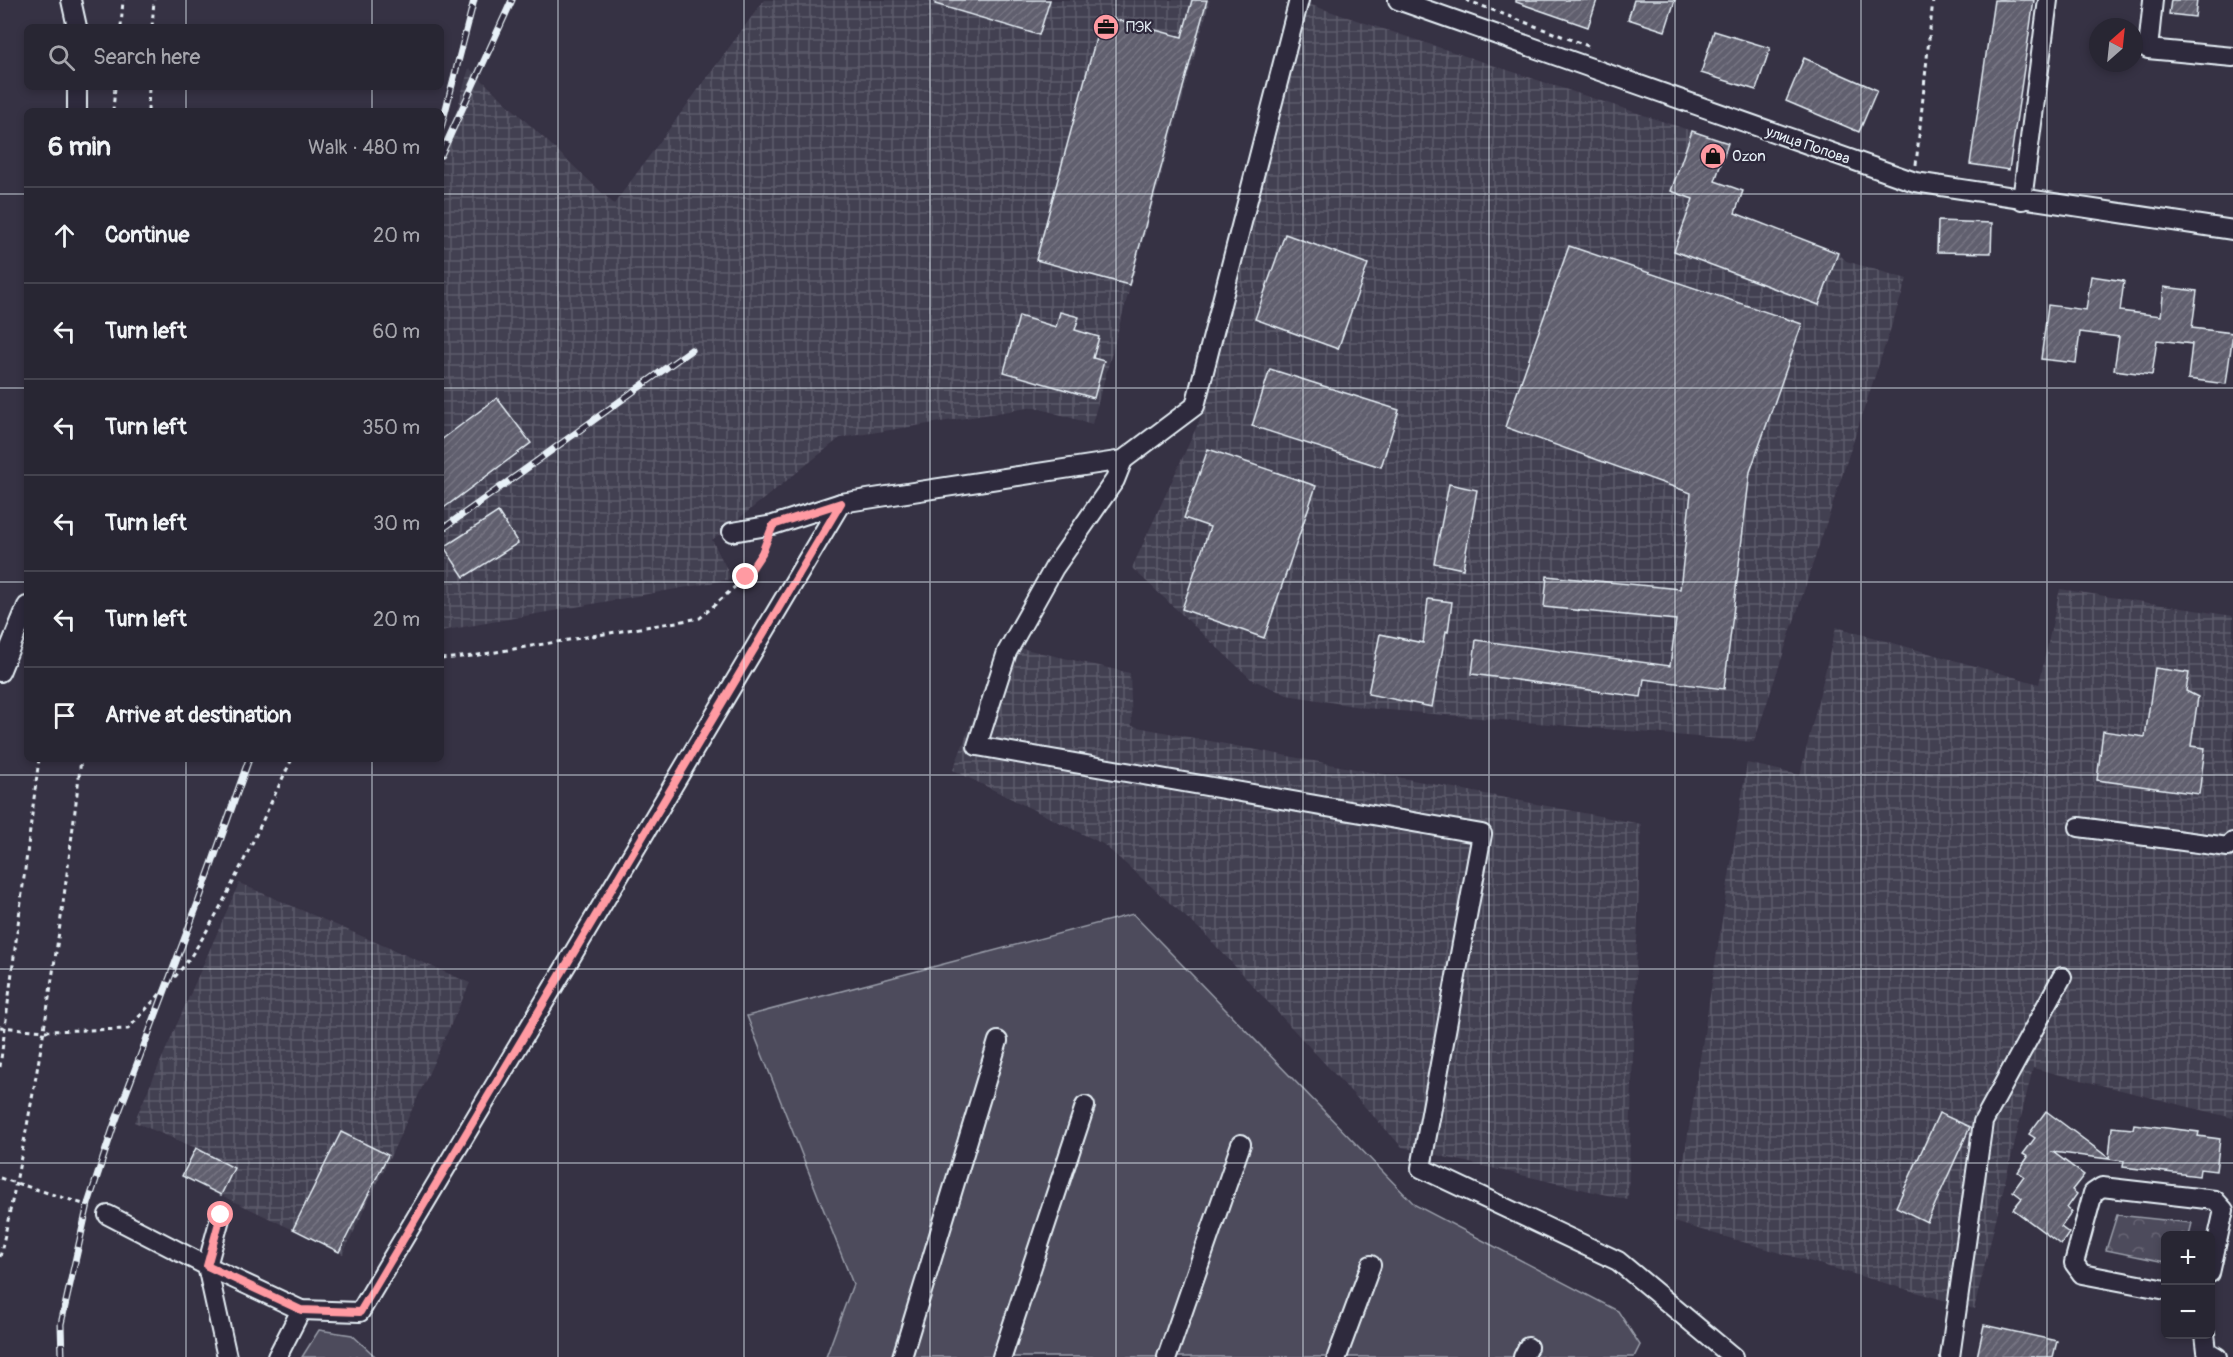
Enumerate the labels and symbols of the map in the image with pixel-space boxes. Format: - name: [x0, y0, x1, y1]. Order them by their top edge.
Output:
- office icon: ПЭК: [1091, 12, 1121, 42]
- place label: ПЭК: [1126, 18, 1153, 37]
- north arrow: [2089, 18, 2143, 72]
- street label: улица Попова: [1762, 122, 1852, 169]
- shop icon: Ozon: [1698, 141, 1728, 171]
- place label: Ozon: [1732, 147, 1766, 166]
- route end: [732, 563, 758, 589]
- route start: [207, 1201, 233, 1227]

